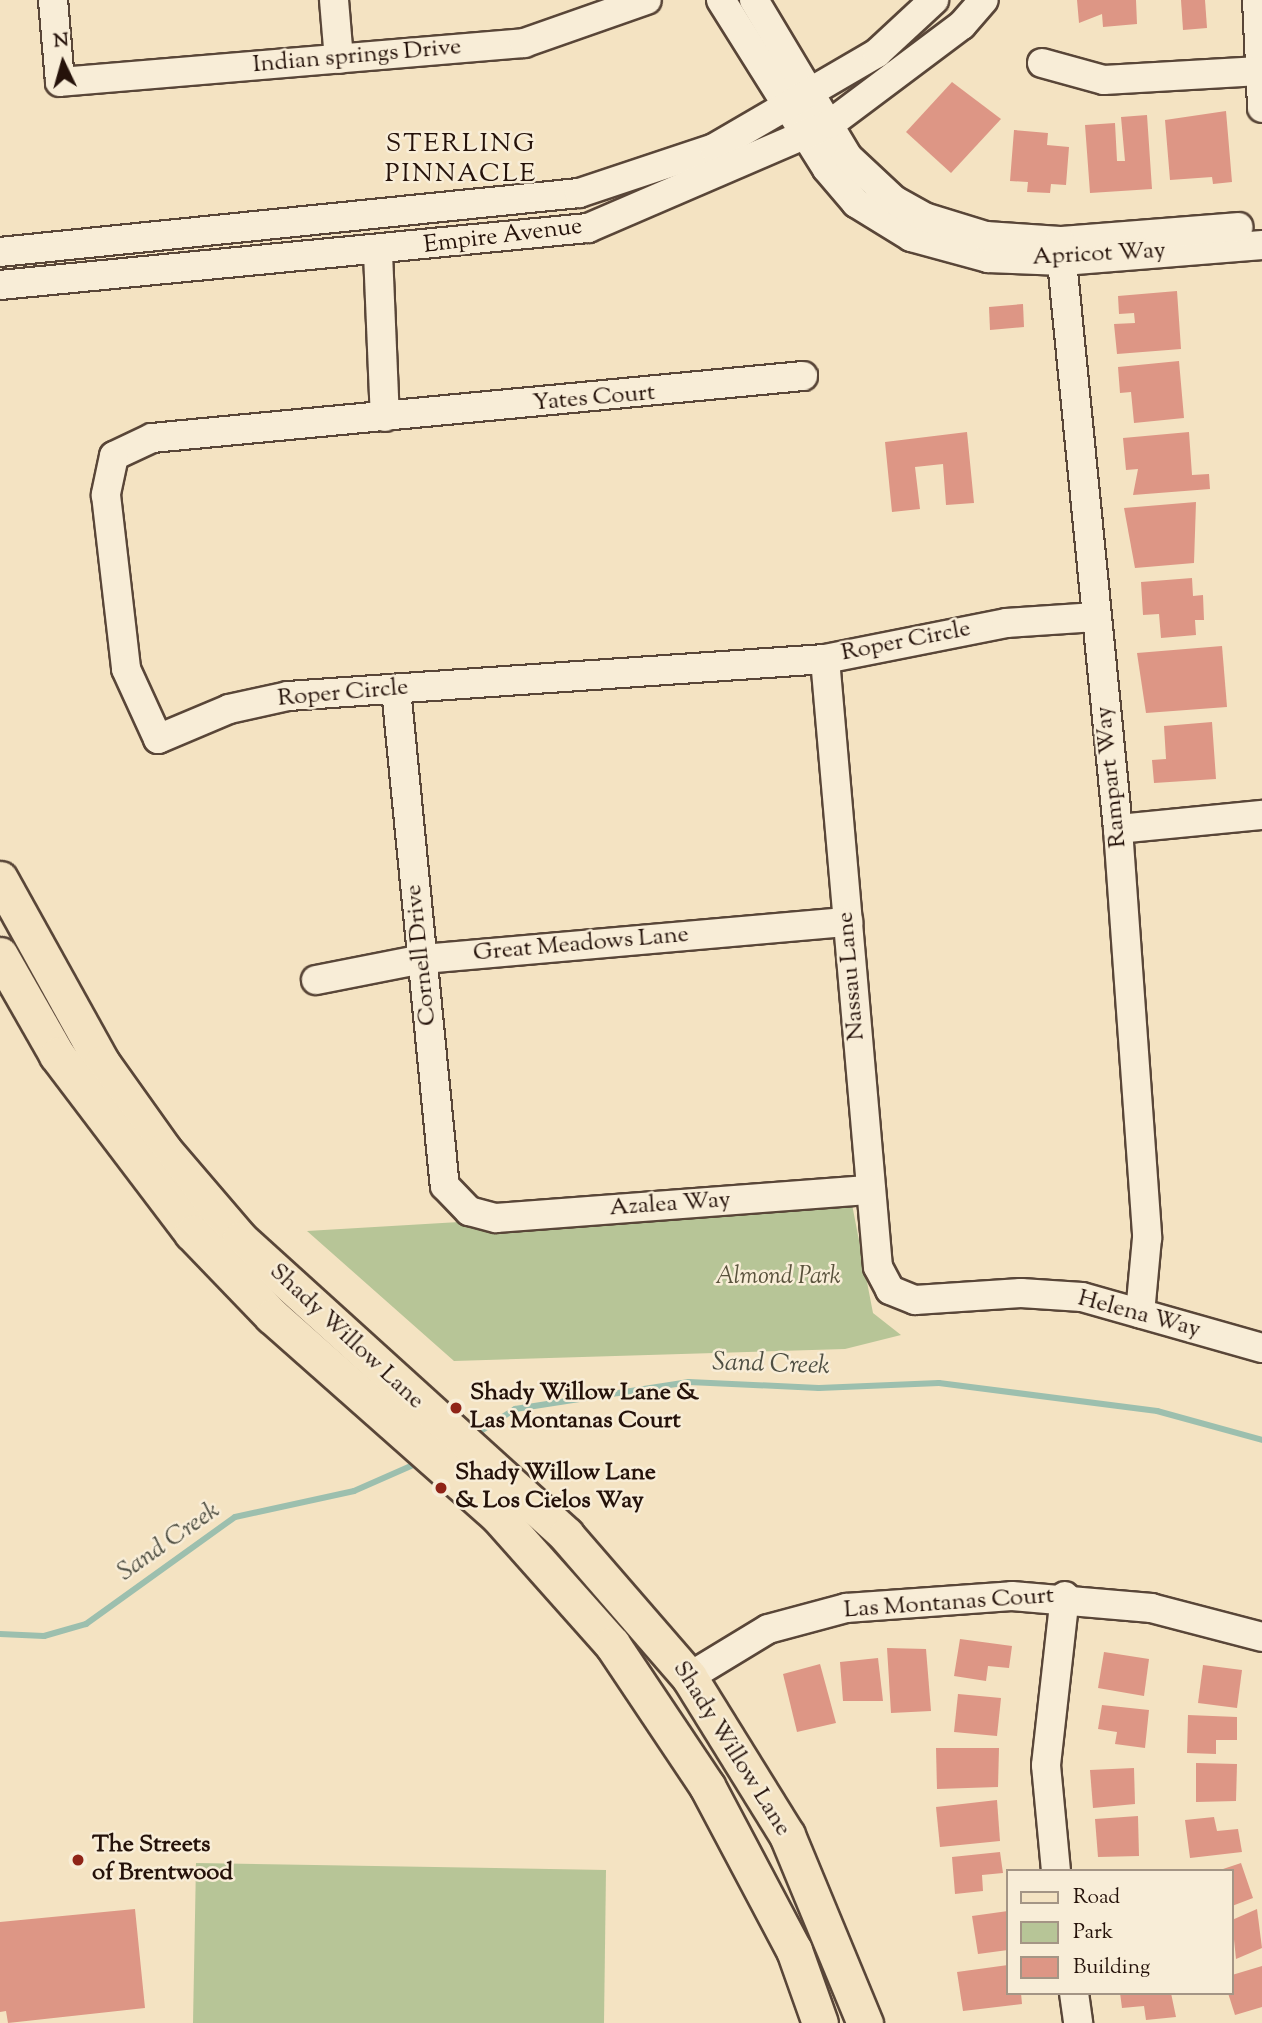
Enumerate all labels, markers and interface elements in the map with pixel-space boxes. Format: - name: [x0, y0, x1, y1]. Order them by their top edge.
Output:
- text: N: [52, 27, 70, 56]
- north arrow: [28, 28, 98, 98]
- street label: Indian springs Drive: [252, 34, 462, 80]
- district label: STERLING PINNACLE: [386, 129, 536, 190]
- street label: Empire Avenue: [422, 213, 584, 261]
- street label: Apricot Way: [1032, 237, 1166, 273]
- street label: Yates Court: [531, 379, 657, 419]
- street label: Roper Circle: [839, 615, 973, 669]
- street label: Roper Circle: [276, 674, 410, 714]
- street label: Rampart Way: [1090, 705, 1134, 849]
- street label: Cornell Drive: [400, 883, 444, 1027]
- street label: Nassau Lane: [832, 910, 872, 1042]
- street label: Great Meadows Lane: [472, 921, 690, 969]
- street label: Azalea Way: [608, 1186, 732, 1224]
- street label: Shady Willow Lane: [263, 1258, 429, 1416]
- park label: Almond Park: [715, 1264, 841, 1292]
- street label: Helena Way: [1074, 1285, 1204, 1345]
- water label: Sand Creek: [712, 1347, 830, 1383]
- place label: Shady Willow Lane & Las Montanas Court: [470, 1380, 699, 1436]
- marker: Shady Willow Lane & Las Montanas Court: [448, 1400, 464, 1416]
- place label: Shady Willow Lane & Los Cielos Way: [455, 1460, 656, 1516]
- marker: Shady Willow Lane & Los Cielos Way: [433, 1480, 449, 1496]
- water label: Sand Creek: [112, 1495, 226, 1589]
- street label: Las Montanas Court: [843, 1582, 1055, 1626]
- street label: Shady Willow Lane: [666, 1656, 796, 1842]
- place label: The Streets of Brentwood: [92, 1832, 233, 1888]
- marker: The Streets of Brentwood: [70, 1852, 86, 1868]
- legend: [1006, 1869, 1234, 1995]
- text: Road: [1073, 1883, 1120, 1913]
- text: Park: [1073, 1918, 1113, 1948]
- text: Building: [1073, 1953, 1150, 1983]

